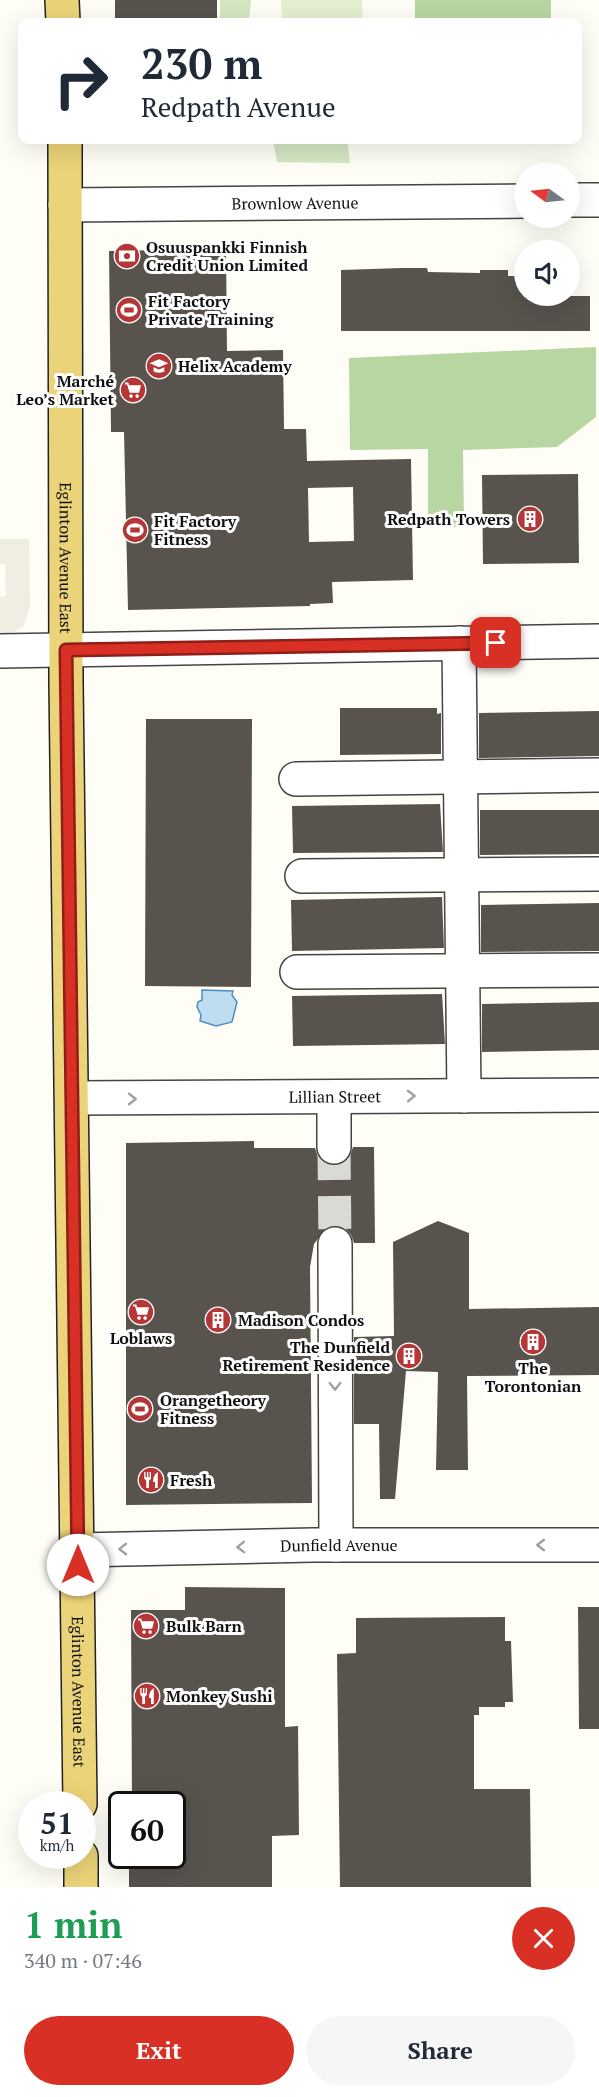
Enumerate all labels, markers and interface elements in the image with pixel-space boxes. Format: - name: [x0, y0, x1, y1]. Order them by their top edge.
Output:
- text: 230 m: [141, 35, 262, 91]
- icon: right: [42, 42, 120, 120]
- text: Redpath Avenue: [141, 89, 335, 125]
- north arrow: [514, 162, 580, 228]
- map controls: [514, 162, 580, 306]
- street label: Brownlow Avenue: [231, 191, 359, 215]
- place label: Osuuspankki Finnish Credit Union Limited: [146, 236, 308, 276]
- button: sound: [514, 240, 580, 306]
- bank icon: Osuuspankki Finnish Credit Union Limited: [112, 241, 142, 271]
- place label: Fit Factory Private Training: [148, 290, 274, 330]
- sports icon: Fit Factory Private Training: [114, 295, 144, 325]
- school or university icon: Helix Academy: [144, 351, 174, 381]
- place label: Helix Academy: [178, 355, 292, 377]
- place label: Marché Leo’s Market: [16, 370, 115, 410]
- supermarket icon: Marché Leo’s Market: [118, 375, 148, 405]
- street label: Eglinton Avenue East: [55, 482, 77, 634]
- building icon: Redpath Towers: [515, 504, 545, 534]
- place label: Redpath Towers: [387, 508, 510, 530]
- place label: Fit Factory Fitness: [154, 510, 237, 550]
- sports icon: Fit Factory Fitness: [120, 515, 150, 545]
- pin: [470, 617, 521, 668]
- icon: arrive: [479, 626, 512, 659]
- street label: Lillian Street: [289, 1085, 381, 1108]
- one-way arrow: [406, 1090, 415, 1103]
- one-way arrow: [127, 1093, 136, 1105]
- supermarket icon: Loblaws: [126, 1297, 156, 1327]
- building icon: Madison Condos: [203, 1305, 233, 1335]
- place label: Madison Condos: [238, 1309, 364, 1331]
- place label: Loblaws: [110, 1327, 172, 1349]
- building icon: The Torontonian: [518, 1327, 548, 1357]
- place label: The Dunfield Retirement Residence: [223, 1336, 390, 1376]
- building icon: The Dunfield Retirement Residence: [394, 1341, 424, 1371]
- place label: The Torontonian: [485, 1357, 582, 1397]
- one-way arrow: [329, 1382, 342, 1391]
- place label: Orangetheory Fitness: [160, 1389, 267, 1429]
- sports icon: Orangetheory Fitness: [125, 1394, 155, 1424]
- restaurant icon: Fresh: [136, 1465, 166, 1495]
- place label: Fresh: [170, 1469, 213, 1491]
- position arrow: [46, 1533, 110, 1597]
- street label: Dunfield Avenue: [280, 1534, 398, 1557]
- one-way arrow: [536, 1539, 545, 1551]
- one-way arrow: [236, 1541, 245, 1553]
- one-way arrow: [119, 1543, 128, 1555]
- supermarket icon: Bulk Barn: [131, 1611, 161, 1641]
- place label: Bulk Barn: [166, 1615, 242, 1637]
- street label: Eglinton Avenue East: [67, 1616, 91, 1768]
- restaurant icon: Monkey Sushi: [132, 1681, 162, 1711]
- place label: Monkey Sushi: [166, 1685, 273, 1707]
- speed limit sign: 60: [108, 1791, 186, 1869]
- text: 51: [40, 1803, 74, 1843]
- text: km/h: [40, 1835, 74, 1855]
- text: 1 min: [24, 1901, 122, 1948]
- button: close: [512, 1907, 575, 1970]
- text: 340 m · 07:46: [24, 1947, 142, 1974]
- button: Exit: [24, 2016, 294, 2085]
- button: Share: [306, 2016, 575, 2085]

